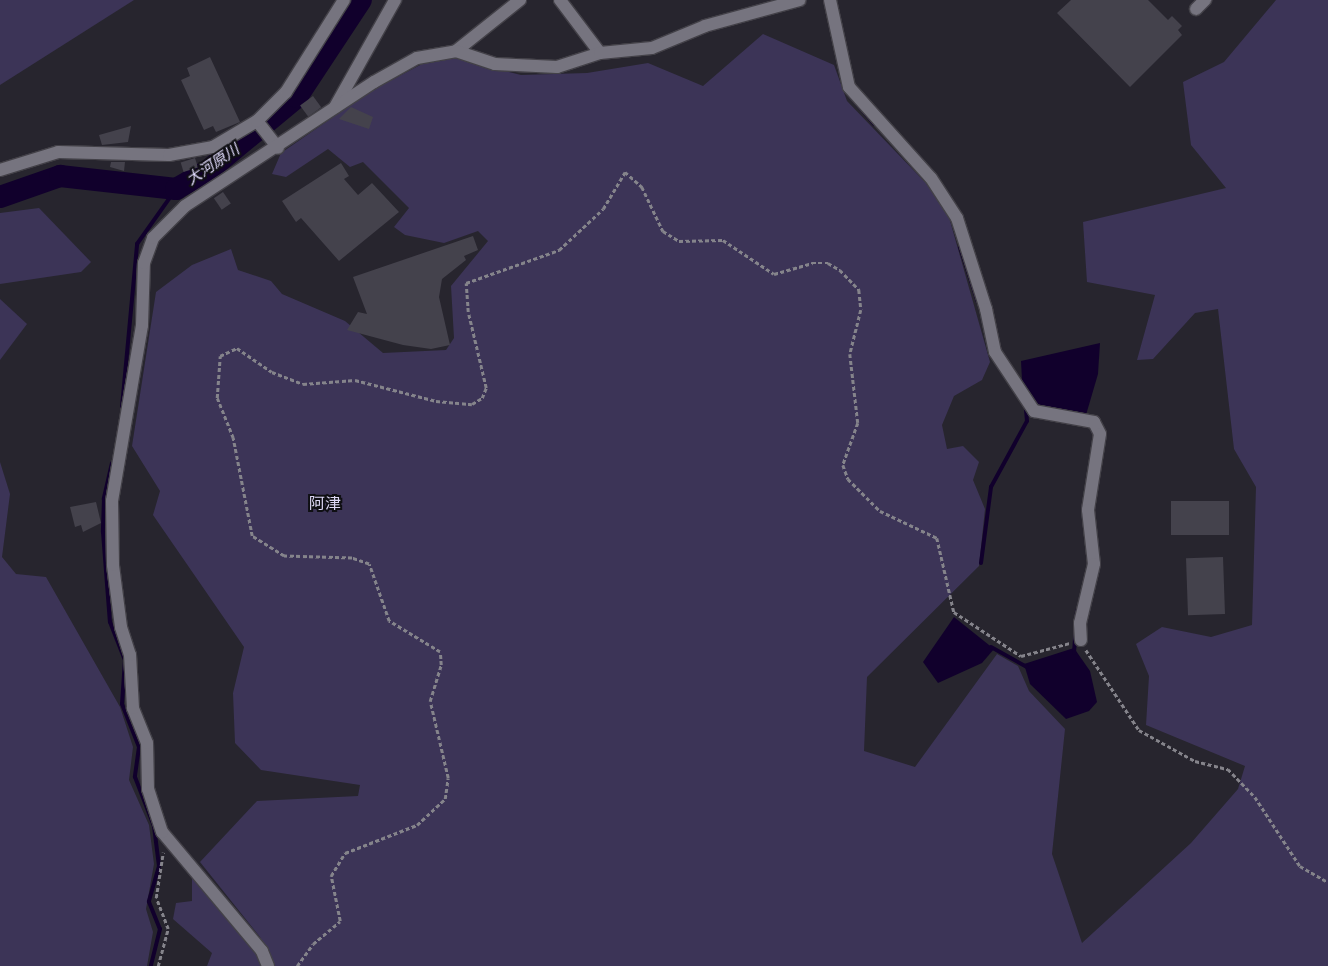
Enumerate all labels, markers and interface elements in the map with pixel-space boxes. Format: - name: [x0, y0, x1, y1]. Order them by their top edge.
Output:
- water label: 大河原川: [183, 141, 243, 189]
- district label: 阿津: [309, 494, 341, 514]

